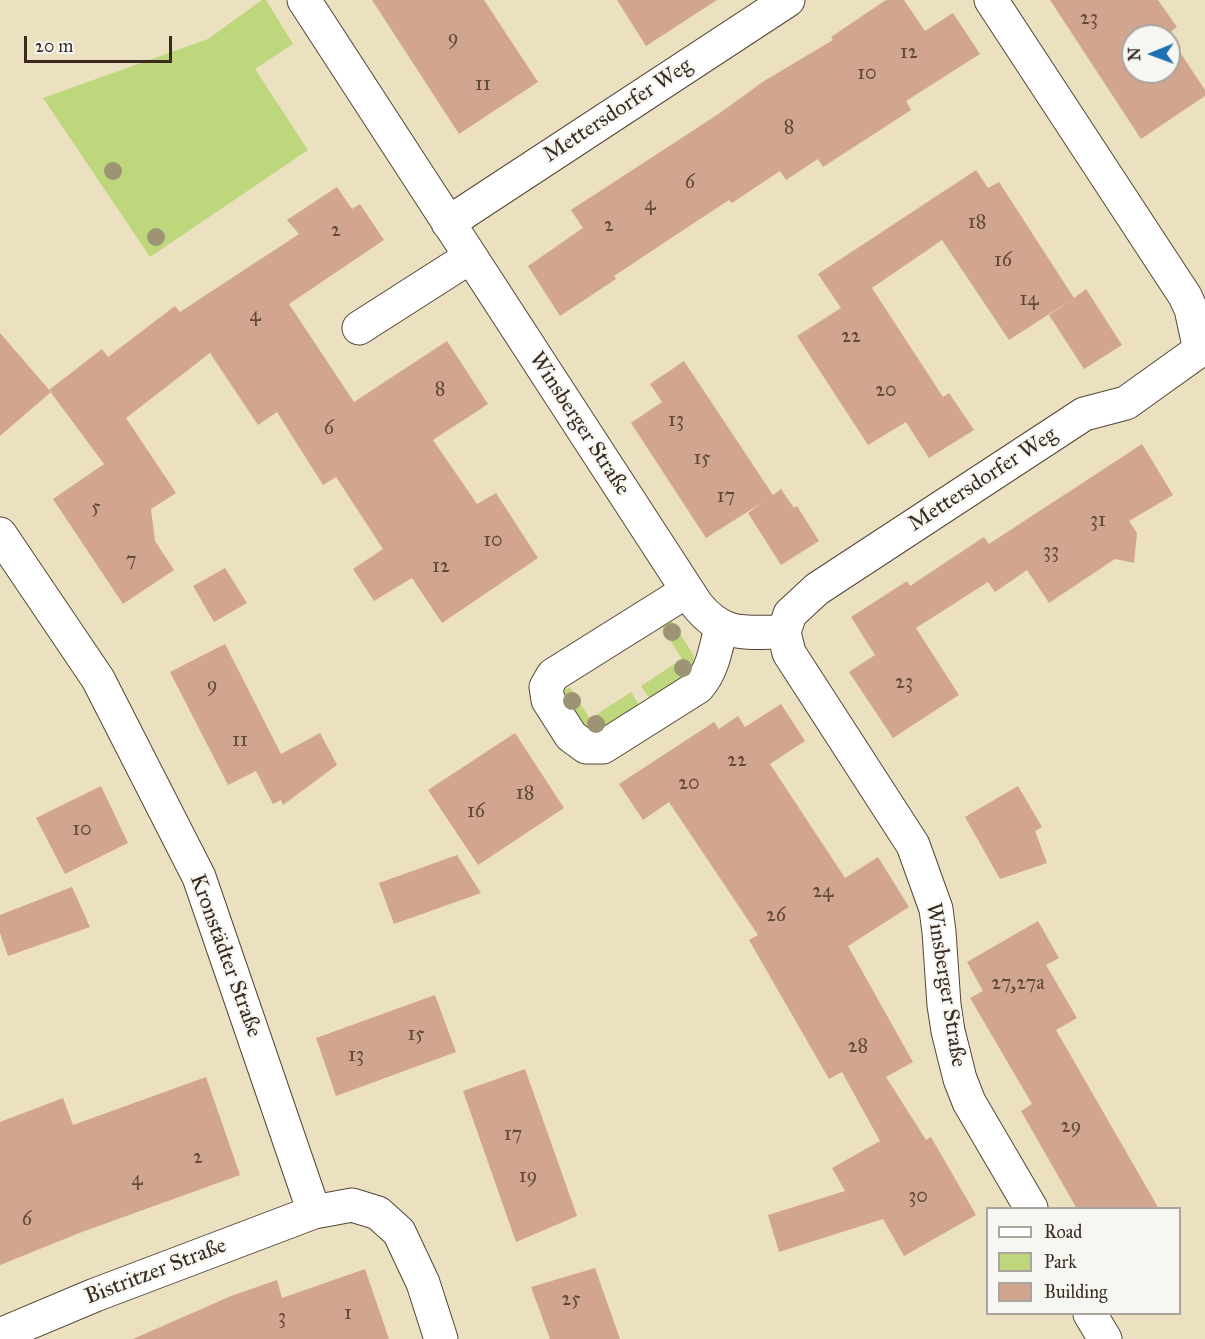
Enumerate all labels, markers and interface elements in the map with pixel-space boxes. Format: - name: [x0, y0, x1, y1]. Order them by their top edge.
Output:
- house number: 23: [1080, 7, 1098, 31]
- scale bar: [27, 24, 176, 62]
- north arrow: [1121, 24, 1181, 84]
- house number: 9: [448, 27, 458, 51]
- text: 20 m: [35, 35, 73, 57]
- house number: 12: [900, 41, 918, 65]
- text: N: [1125, 47, 1144, 61]
- street label: Mettersdorfer Weg: [539, 53, 697, 169]
- house number: 10: [857, 62, 877, 86]
- house number: 11: [475, 73, 491, 97]
- house number: 8: [784, 116, 794, 140]
- house number: 6: [685, 171, 695, 195]
- house number: 4: [644, 193, 656, 217]
- house number: 18: [968, 211, 986, 235]
- house number: 2: [604, 214, 614, 238]
- house number: 2: [331, 219, 341, 243]
- house number: 16: [994, 249, 1012, 273]
- house number: 14: [1019, 288, 1039, 312]
- house number: 4: [249, 304, 261, 328]
- house number: 22: [841, 325, 861, 349]
- street label: Winsberger Straße: [523, 347, 635, 501]
- house number: 8: [435, 378, 445, 402]
- house number: 20: [875, 379, 897, 403]
- house number: 13: [668, 409, 684, 433]
- house number: 6: [324, 417, 334, 441]
- street label: Mettersdorfer Weg: [904, 422, 1062, 538]
- house number: 15: [693, 447, 711, 471]
- house number: 17: [717, 485, 735, 509]
- house number: 5: [91, 496, 101, 520]
- house number: 31: [1090, 509, 1106, 533]
- house number: 10: [483, 529, 503, 553]
- house number: 33: [1043, 540, 1059, 564]
- house number: 7: [126, 549, 136, 573]
- house number: 12: [432, 555, 450, 579]
- house number: 23: [895, 671, 913, 695]
- house number: 9: [207, 674, 217, 698]
- house number: 11: [232, 729, 248, 753]
- house number: 22: [727, 749, 747, 773]
- house number: 20: [678, 772, 700, 796]
- house number: 18: [516, 782, 534, 806]
- house number: 16: [467, 800, 485, 824]
- house number: 10: [72, 818, 92, 842]
- street label: Kronstädter Straße: [183, 871, 267, 1041]
- house number: 24: [812, 880, 834, 904]
- street label: Winsberger Straße: [919, 901, 971, 1069]
- house number: 26: [766, 904, 786, 928]
- house number: 27,27a: [991, 972, 1045, 996]
- house number: 15: [407, 1023, 425, 1047]
- house number: 28: [848, 1035, 868, 1059]
- house number: 13: [348, 1044, 364, 1068]
- house number: 29: [1061, 1115, 1081, 1139]
- house number: 17: [504, 1123, 522, 1147]
- house number: 2: [193, 1146, 203, 1170]
- house number: 19: [519, 1165, 537, 1189]
- house number: 4: [131, 1168, 143, 1192]
- house number: 30: [908, 1185, 928, 1209]
- legend: [986, 1207, 1181, 1315]
- house number: 6: [22, 1208, 32, 1232]
- text: Road: [1044, 1221, 1082, 1243]
- street label: Bistritzer Straße: [82, 1233, 230, 1311]
- text: Park: [1044, 1251, 1077, 1273]
- text: Building: [1044, 1281, 1107, 1303]
- house number: 25: [561, 1288, 581, 1312]
- house number: 1: [344, 1302, 352, 1326]
- house number: 3: [278, 1306, 286, 1330]

